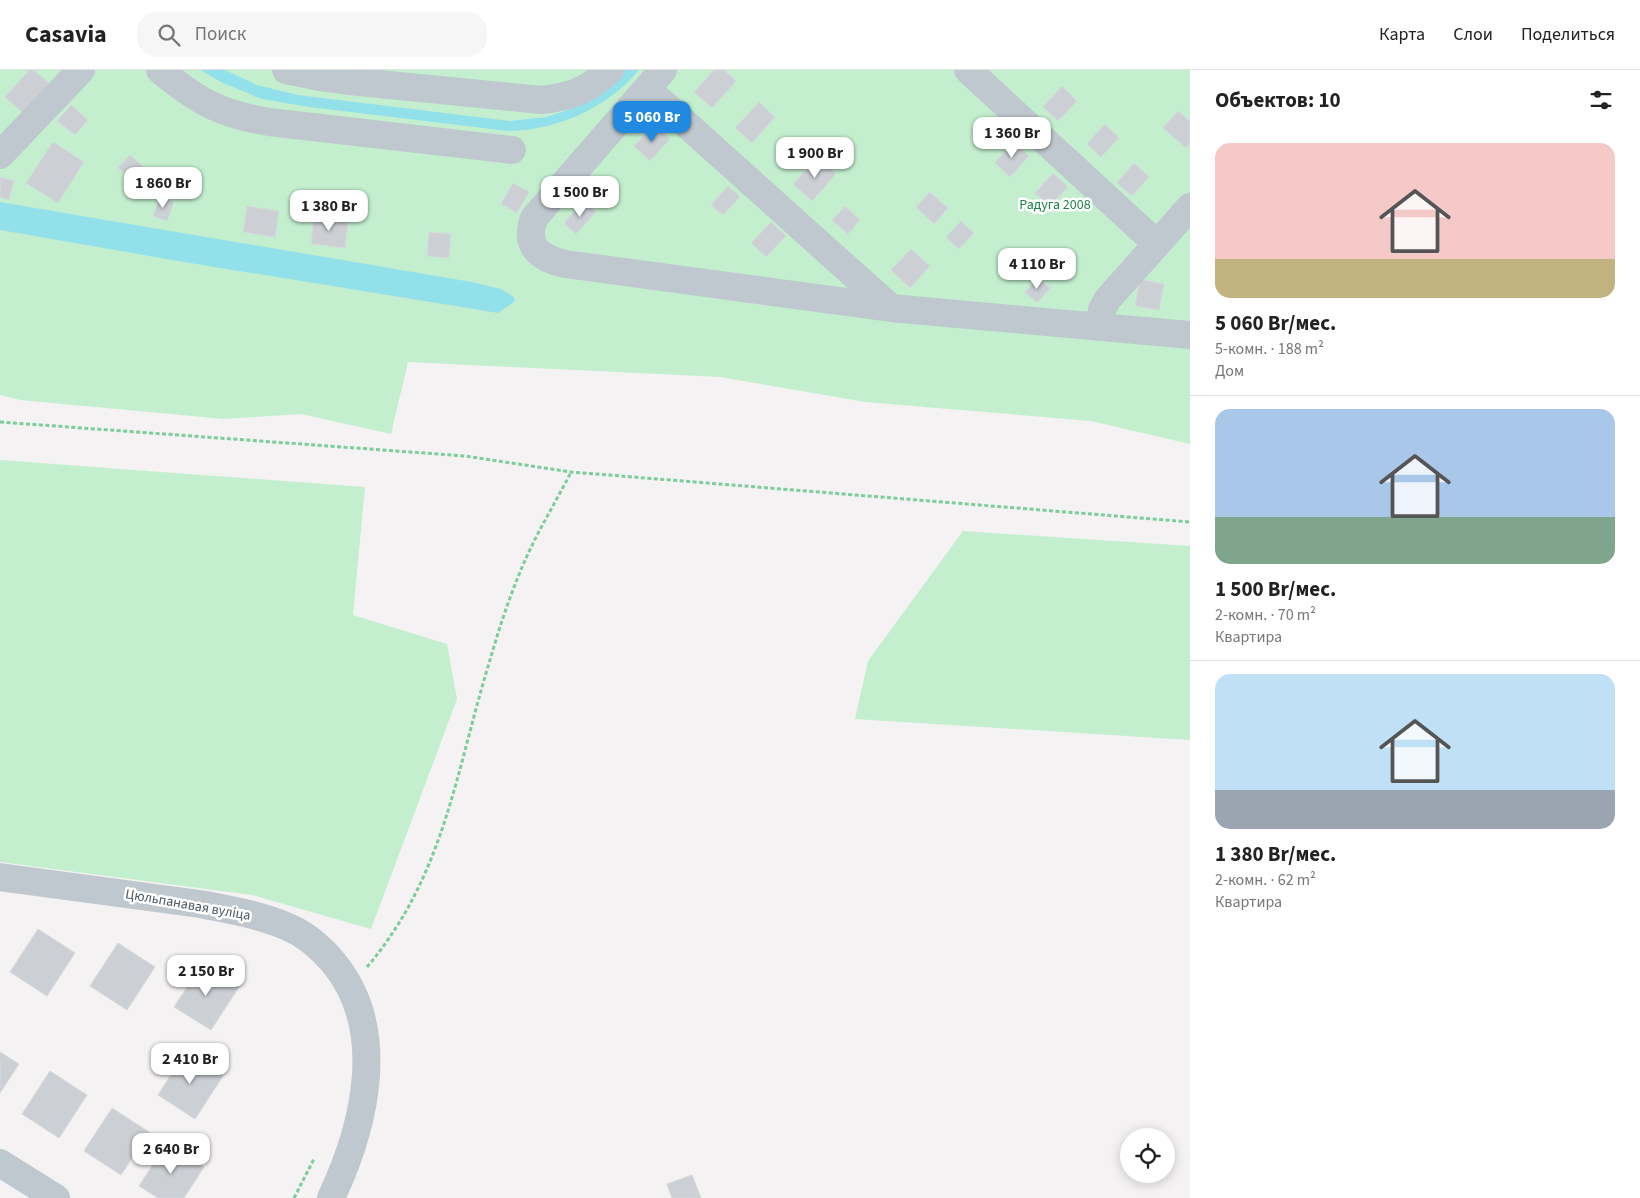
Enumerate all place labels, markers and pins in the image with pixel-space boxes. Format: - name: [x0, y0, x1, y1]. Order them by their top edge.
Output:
- pin: 5 060 Br: [600, 100, 704, 143]
- pin: 1 360 Br: [960, 116, 1064, 159]
- pin: 1 900 Br: [763, 136, 867, 179]
- pin: 1 860 Br: [111, 166, 215, 209]
- pin: 1 500 Br: [528, 176, 632, 218]
- pin: 1 380 Br: [277, 190, 381, 232]
- pin: 4 110 Br: [985, 248, 1089, 290]
- pin: 2 150 Br: [154, 954, 258, 997]
- pin: 2 410 Br: [138, 1042, 242, 1085]
- pin: 2 640 Br: [119, 1132, 223, 1175]

